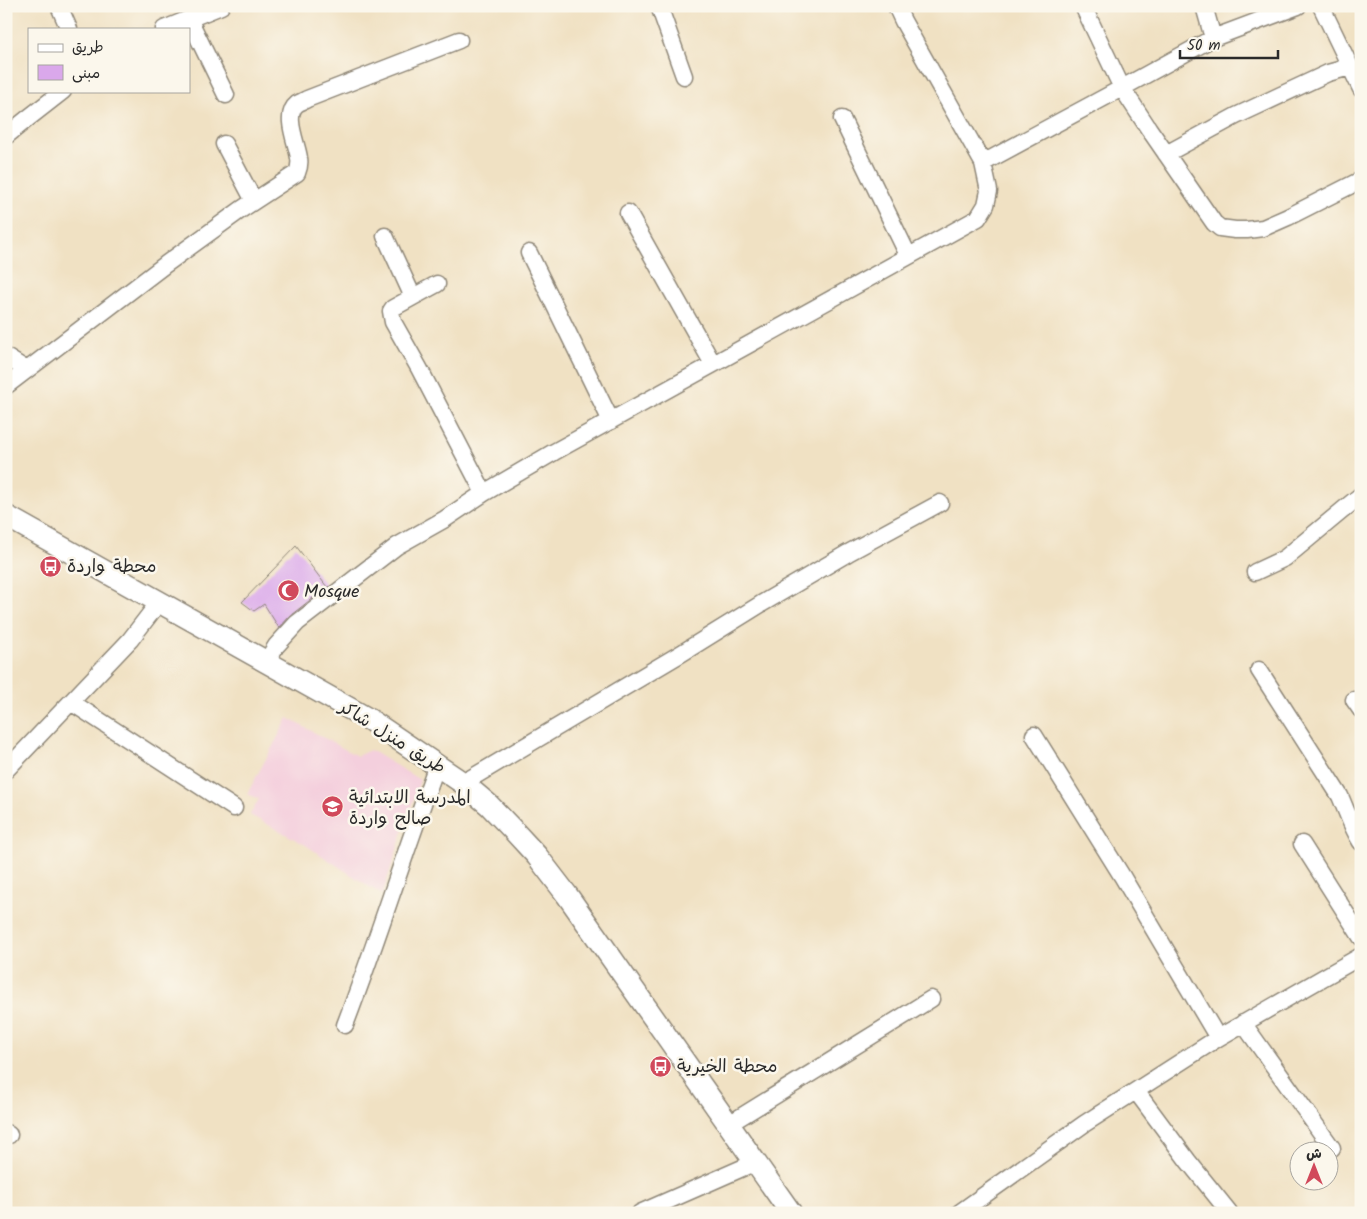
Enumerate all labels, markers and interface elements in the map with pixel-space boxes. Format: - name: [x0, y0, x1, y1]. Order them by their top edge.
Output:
- legend: [28, 28, 190, 92]
- scale bar: [1180, 28, 1277, 60]
- text: 50 m: [1187, 34, 1221, 58]
- text: طريق: [72, 36, 104, 60]
- text: مبنى: [72, 62, 100, 86]
- place label: محطة واردة: [67, 553, 157, 582]
- bus stop icon: محطة واردة: [39, 554, 63, 578]
- place label: Mosque: [304, 578, 359, 607]
- mosque icon: Mosque: [276, 579, 300, 603]
- street label: طريق منزل شاكر: [332, 693, 451, 783]
- place label: المدرسة الابتدائية صالح واردة: [349, 784, 471, 834]
- school or university icon: المدرسة الابتدائية صالح واردة: [321, 795, 345, 819]
- place label: محطة الخيرية: [677, 1053, 778, 1082]
- bus stop icon: محطة الخيرية: [649, 1054, 673, 1078]
- north arrow: [1290, 1142, 1340, 1192]
- text: ش: [1306, 1143, 1322, 1165]

